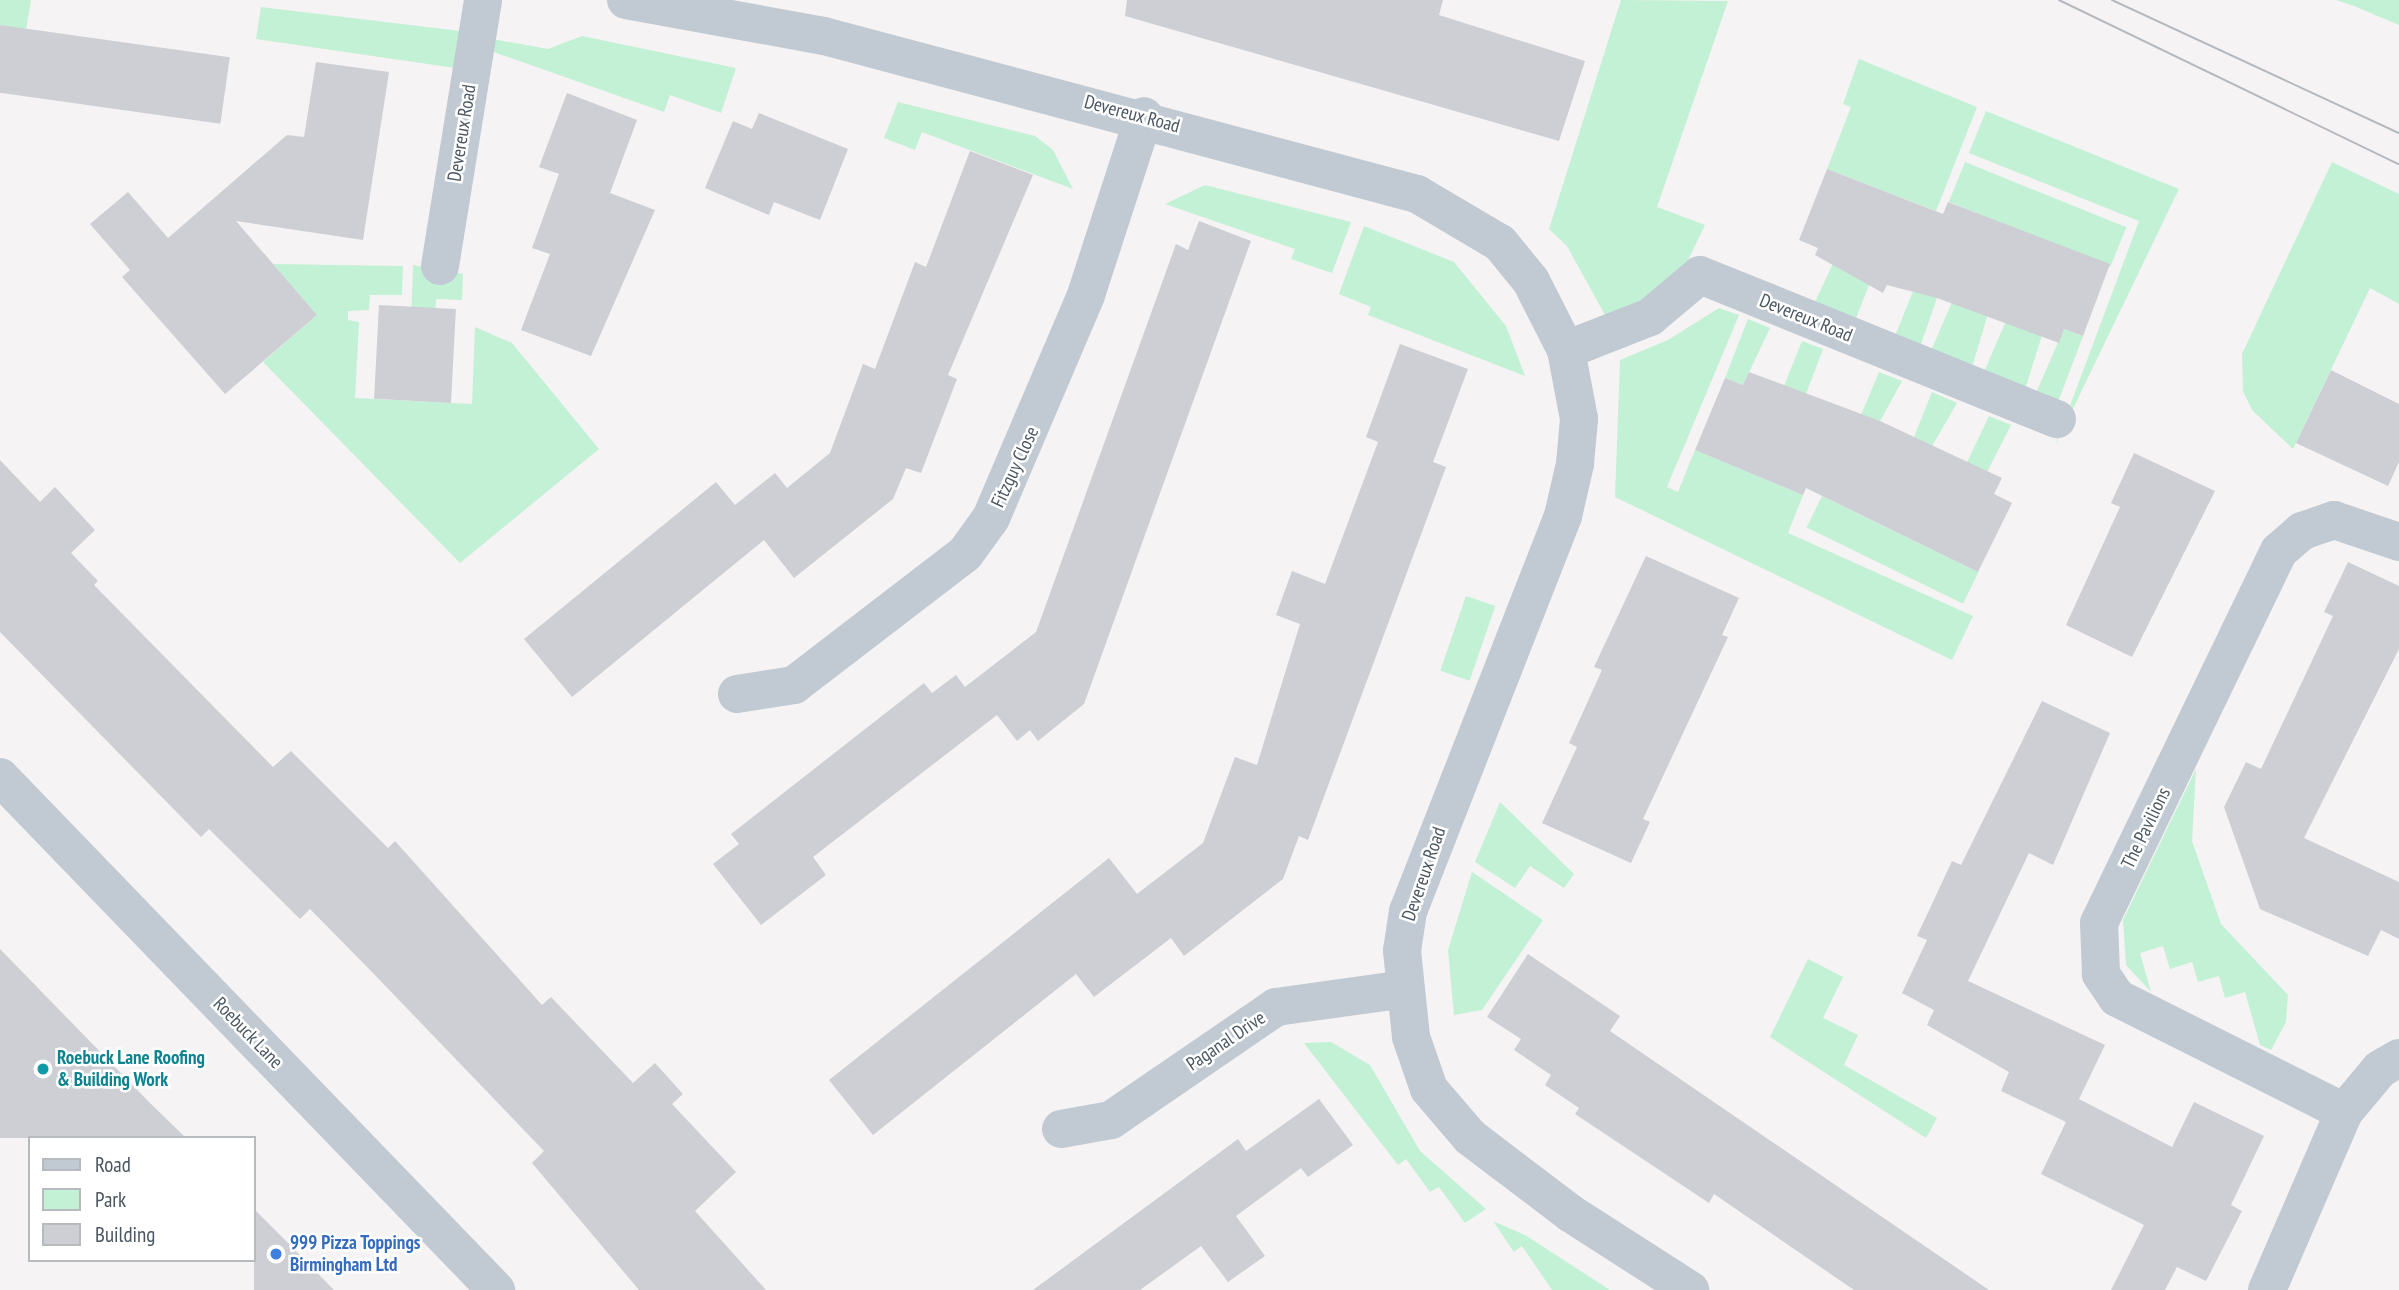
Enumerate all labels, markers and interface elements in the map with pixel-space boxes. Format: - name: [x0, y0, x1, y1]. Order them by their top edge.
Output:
- street label: Devereux Road: [443, 83, 481, 183]
- street label: Devereux Road: [1082, 90, 1182, 138]
- street label: Devereux Road: [1756, 289, 1856, 347]
- street label: Fitzguy Close: [986, 423, 1044, 511]
- street label: The Pavilions: [2117, 784, 2175, 872]
- street label: Devereux Road: [1397, 824, 1451, 924]
- street label: Roebuck Lane: [208, 993, 288, 1073]
- street label: Paganal Drive: [1182, 1006, 1270, 1076]
- place label: Roebuck Lane Roofing & Building Work: [57, 1047, 206, 1091]
- marker: Roebuck Lane Roofing & Building Work: [35, 1061, 51, 1077]
- legend: [28, 1136, 256, 1262]
- text: Road: [95, 1151, 131, 1178]
- text: Park: [95, 1186, 126, 1213]
- text: Building: [95, 1221, 155, 1248]
- place label: 999 Pizza Toppings Birmingham Ltd: [290, 1232, 421, 1276]
- marker: 999 Pizza Toppings Birmingham Ltd: [268, 1246, 284, 1262]

